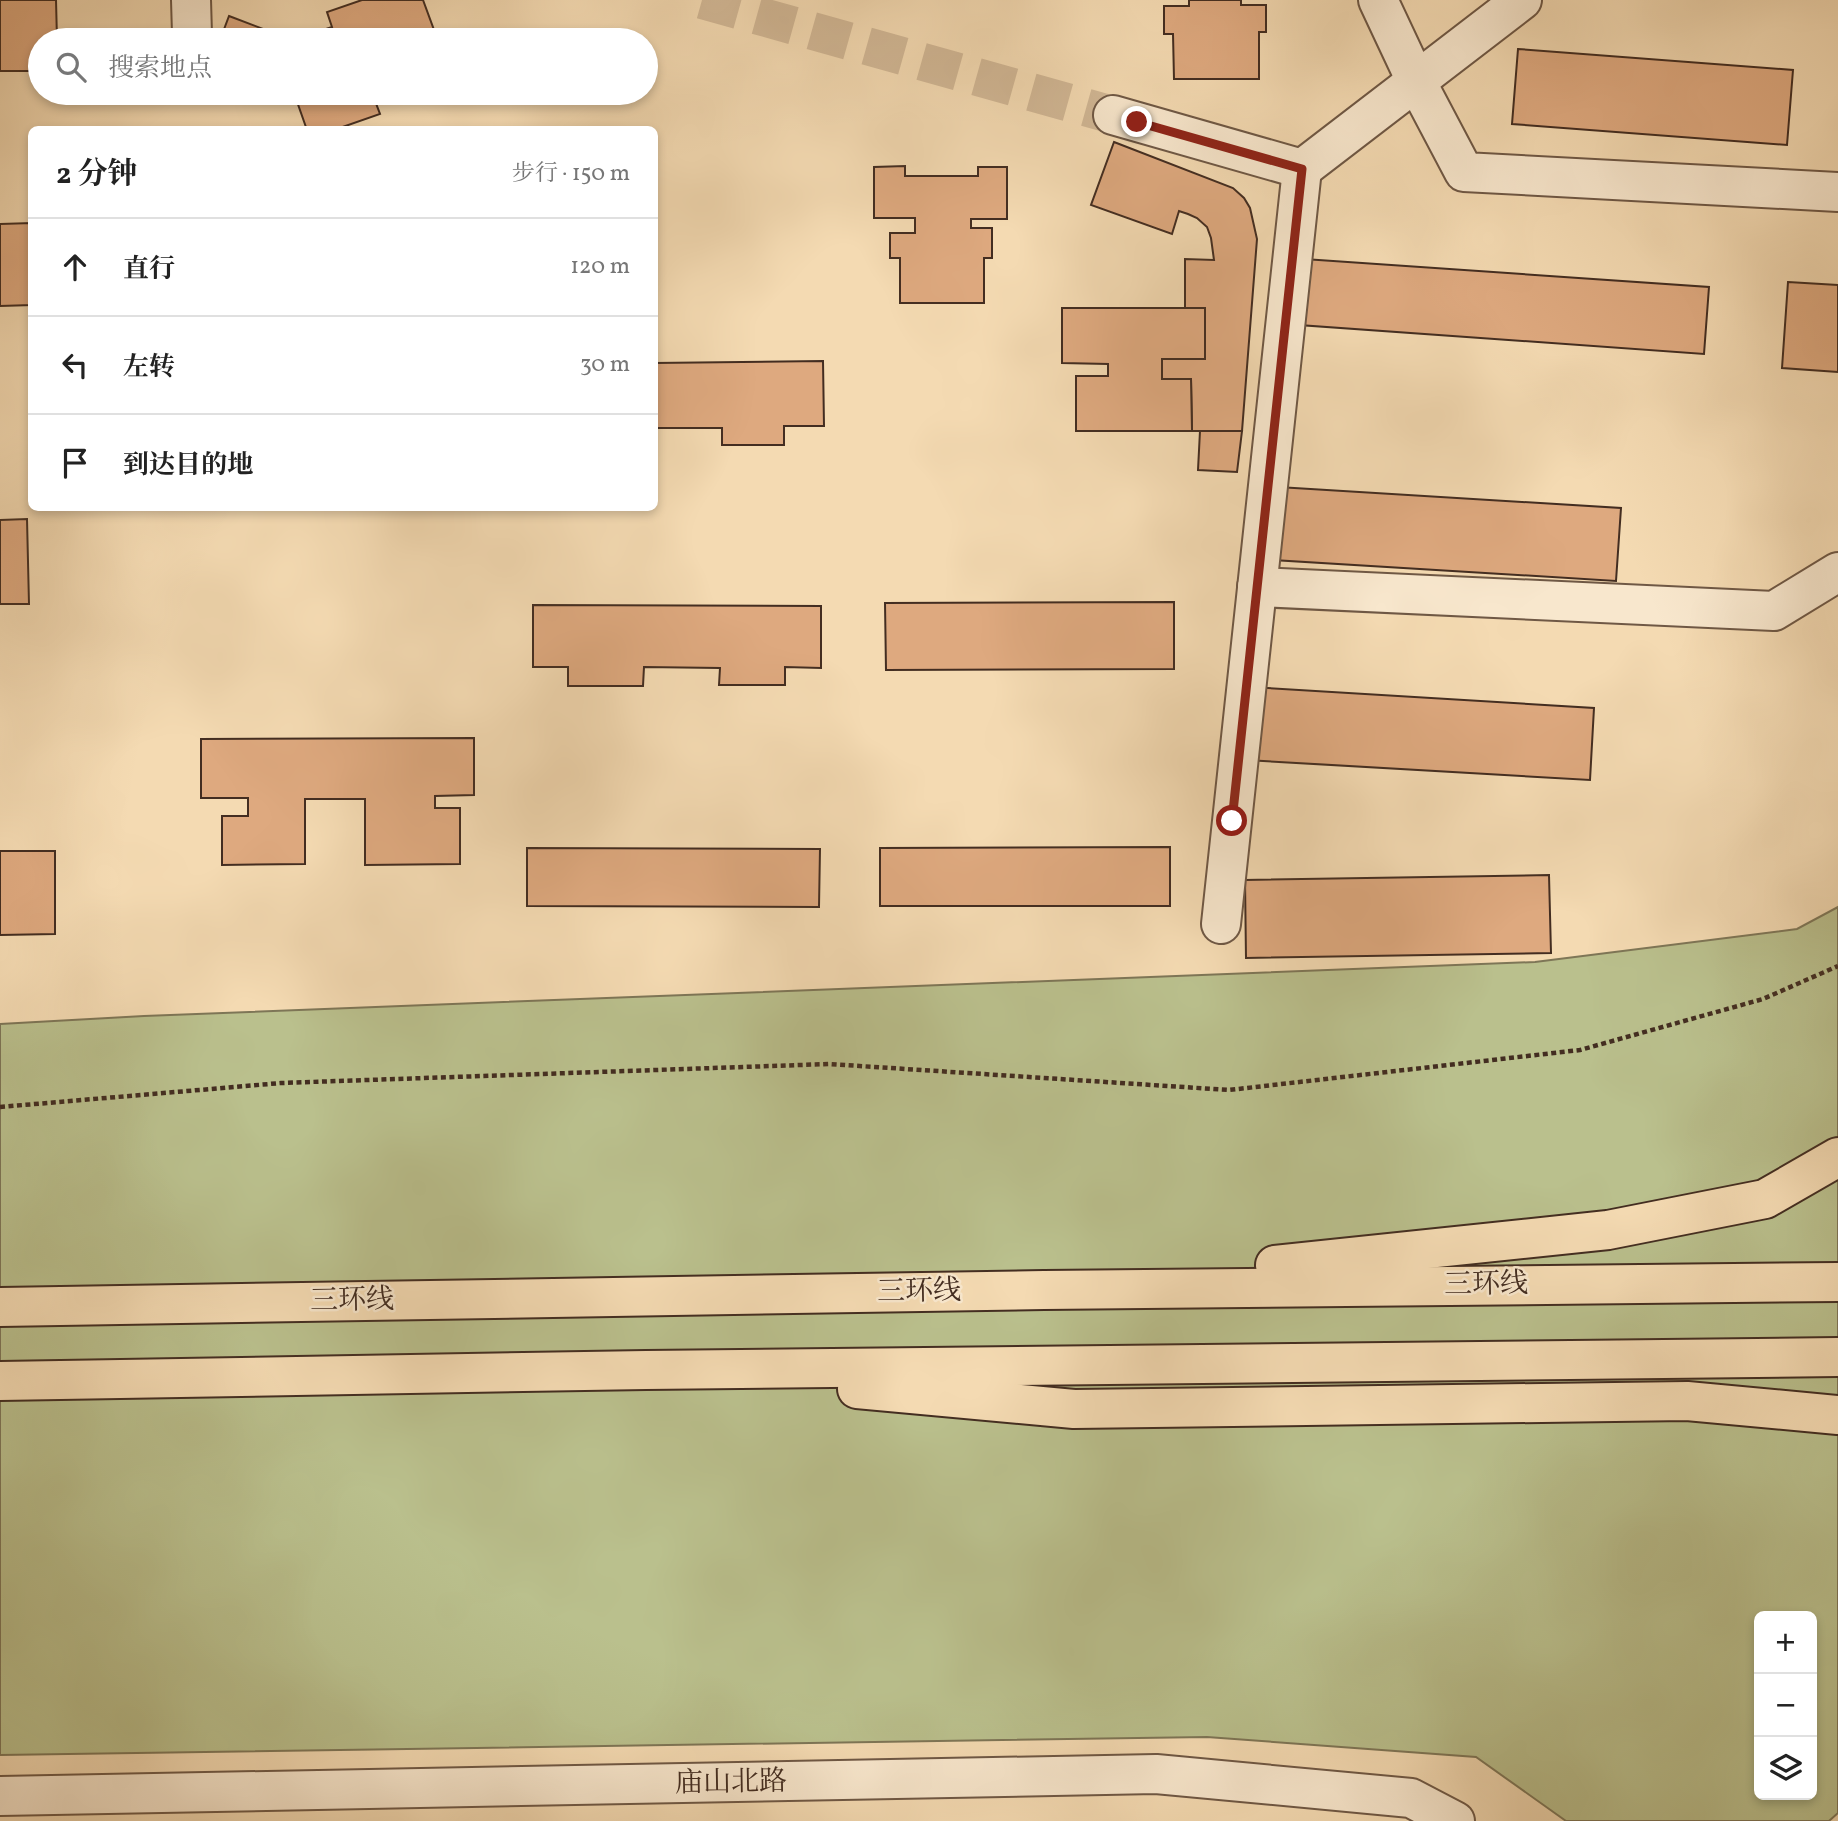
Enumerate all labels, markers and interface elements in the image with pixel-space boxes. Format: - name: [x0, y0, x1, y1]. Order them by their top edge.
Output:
- search box: [28, 28, 658, 105]
- icon: search: [52, 48, 90, 86]
- text: 搜索地点: [108, 51, 212, 87]
- route end: [1121, 106, 1152, 137]
- text: 2 分钟: [56, 154, 138, 196]
- text: 步行 · 150 m: [512, 158, 630, 190]
- icon: ahead: [56, 248, 94, 286]
- text: 120 m: [570, 251, 630, 283]
- text: 直行: [123, 252, 175, 288]
- icon: left: [56, 346, 94, 384]
- text: 30 m: [580, 349, 630, 381]
- text: 左转: [123, 350, 175, 386]
- icon: arrive: [56, 444, 94, 482]
- text: 到达目的地: [123, 448, 253, 484]
- route start: [1216, 805, 1247, 836]
- street label: 三环线: [1444, 1265, 1528, 1305]
- street label: 三环线: [877, 1272, 961, 1312]
- street label: 三环线: [310, 1281, 394, 1321]
- map controls: [1754, 1611, 1817, 1800]
- button: +: [1754, 1611, 1817, 1674]
- button: −: [1754, 1674, 1817, 1737]
- button: layers: [1754, 1737, 1817, 1800]
- street label: 庙山北路: [675, 1763, 787, 1803]

